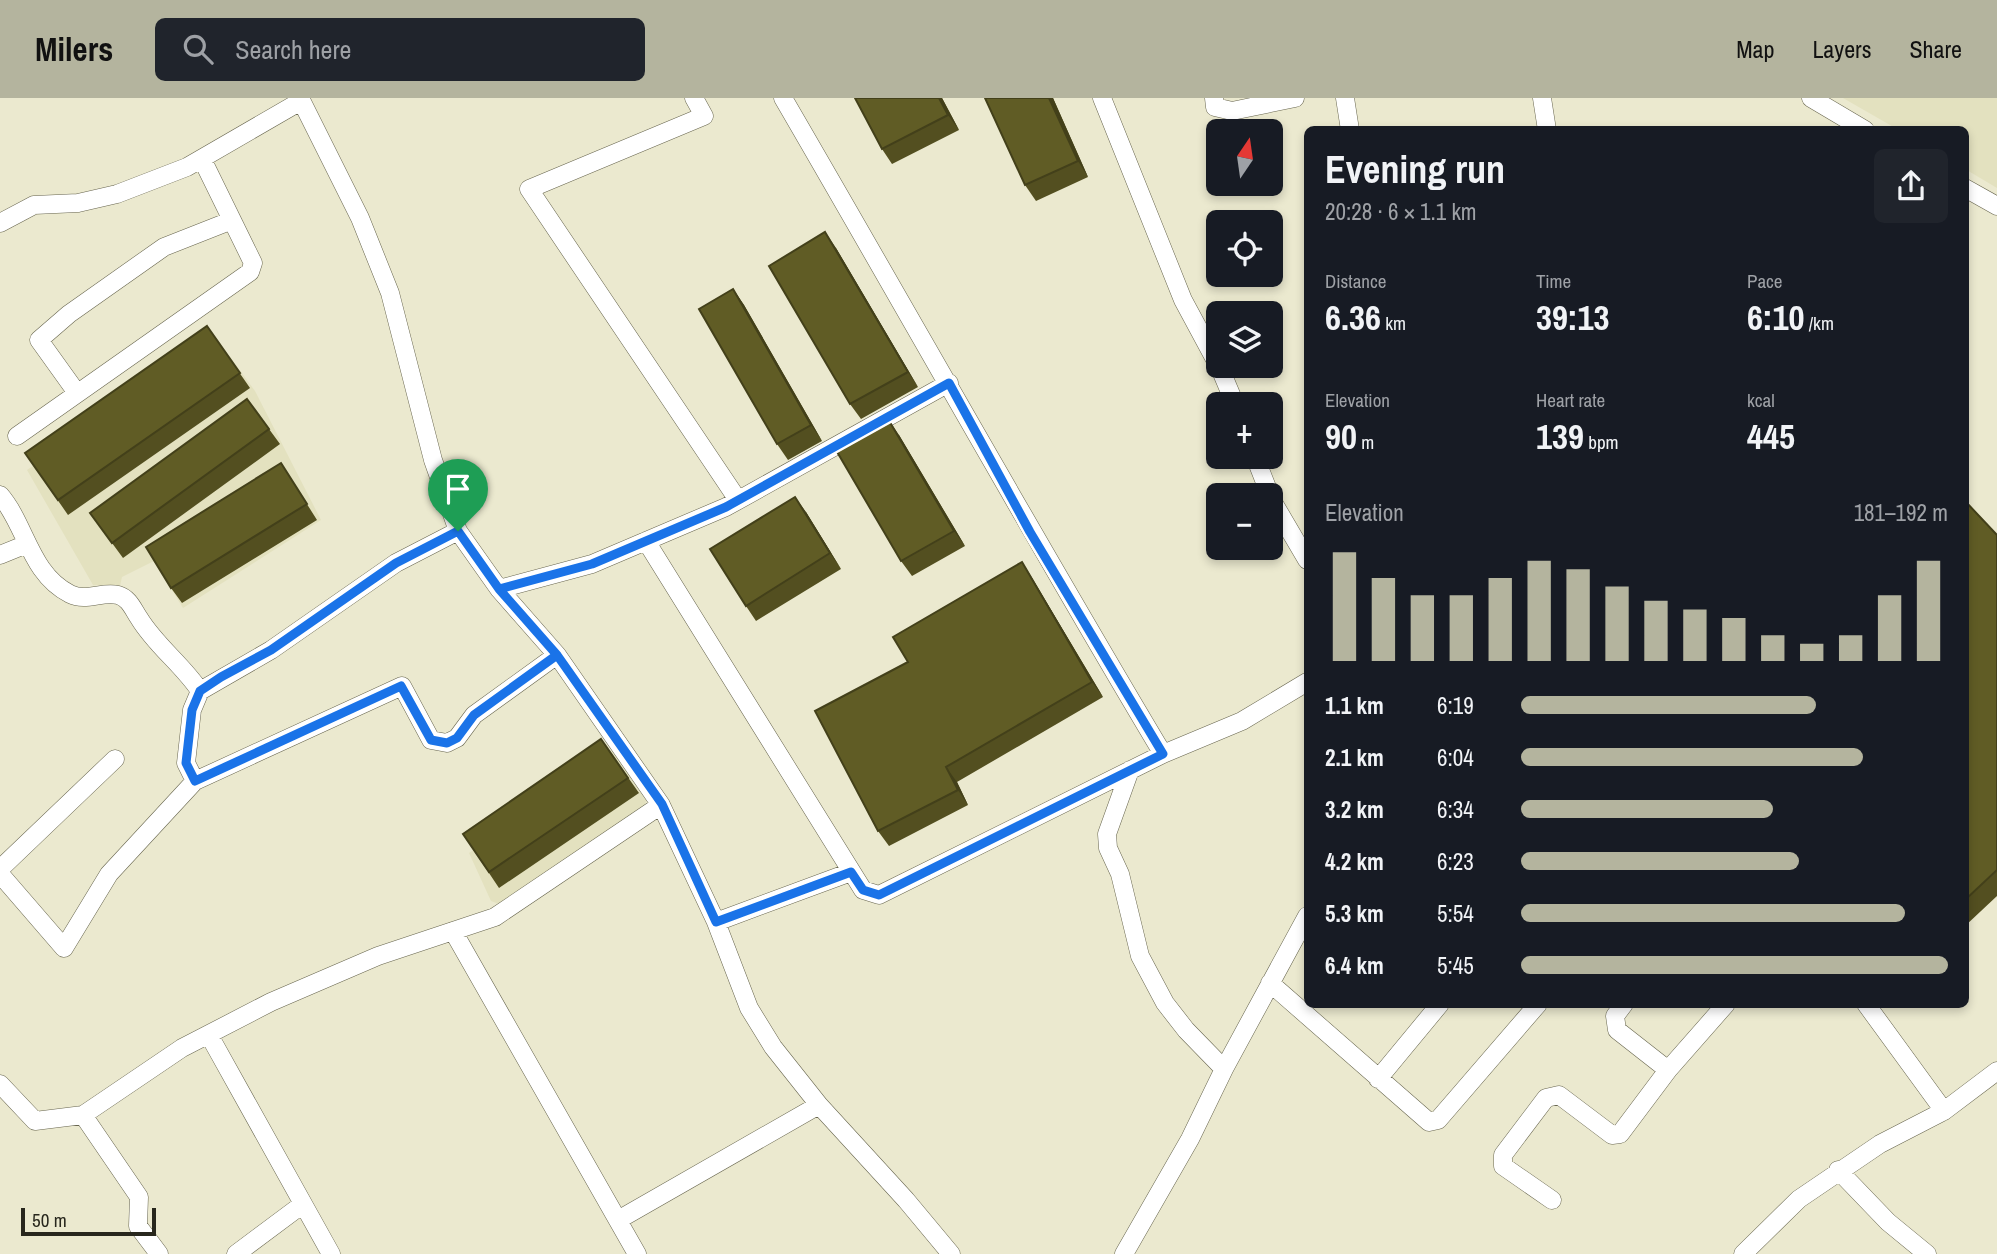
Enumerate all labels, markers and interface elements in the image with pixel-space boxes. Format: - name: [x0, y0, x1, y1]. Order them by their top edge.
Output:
- search box: [155, 18, 645, 81]
- text: Milers: [35, 27, 113, 71]
- icon: search: [179, 30, 217, 68]
- text: Search here: [235, 32, 351, 67]
- text: Map: [1736, 33, 1774, 65]
- text: Layers: [1812, 33, 1871, 65]
- text: Share: [1909, 33, 1962, 65]
- north arrow: [1206, 119, 1283, 196]
- map controls: [1206, 119, 1283, 560]
- text: Evening run: [1325, 144, 1505, 195]
- button: share: [1874, 149, 1948, 223]
- text: 20:28 · 6 × 1.1 km: [1325, 196, 1477, 227]
- button: locate: [1206, 210, 1283, 287]
- text: Distance: [1325, 268, 1386, 294]
- text: Time: [1536, 268, 1571, 294]
- text: Pace: [1747, 268, 1783, 294]
- text: 6.36: [1325, 294, 1381, 341]
- text: 39:13: [1536, 294, 1609, 341]
- text: 6:10: [1747, 294, 1804, 341]
- button: layers: [1206, 301, 1283, 378]
- text: km: [1381, 310, 1406, 336]
- text: /km: [1804, 310, 1834, 336]
- text: Elevation: [1325, 387, 1390, 413]
- text: Heart rate: [1536, 387, 1605, 413]
- text: kcal: [1747, 387, 1775, 413]
- button: +: [1206, 392, 1283, 469]
- text: 90: [1325, 413, 1357, 460]
- text: 139: [1536, 413, 1584, 460]
- text: 445: [1747, 413, 1795, 460]
- text: m: [1357, 429, 1374, 455]
- text: bpm: [1584, 429, 1619, 455]
- pin: [428, 459, 488, 531]
- icon: arrive: [439, 470, 477, 508]
- button: −: [1206, 483, 1283, 560]
- text: Elevation: [1325, 497, 1404, 528]
- text: 181–192 m: [1854, 497, 1948, 528]
- text: 1.1 km: [1325, 690, 1384, 721]
- text: 6:19: [1437, 690, 1474, 721]
- text: 2.1 km: [1325, 742, 1384, 773]
- text: 6:04: [1437, 742, 1474, 773]
- text: 3.2 km: [1325, 794, 1384, 825]
- text: 6:34: [1437, 794, 1474, 825]
- text: 4.2 km: [1325, 846, 1384, 877]
- text: 6:23: [1437, 846, 1474, 877]
- text: 5.3 km: [1325, 898, 1384, 929]
- text: 5:54: [1437, 898, 1474, 929]
- text: 6.4 km: [1325, 950, 1384, 981]
- text: 5:45: [1437, 950, 1474, 981]
- scale bar: [21, 1205, 156, 1237]
- text: 50 m: [32, 1207, 67, 1233]

